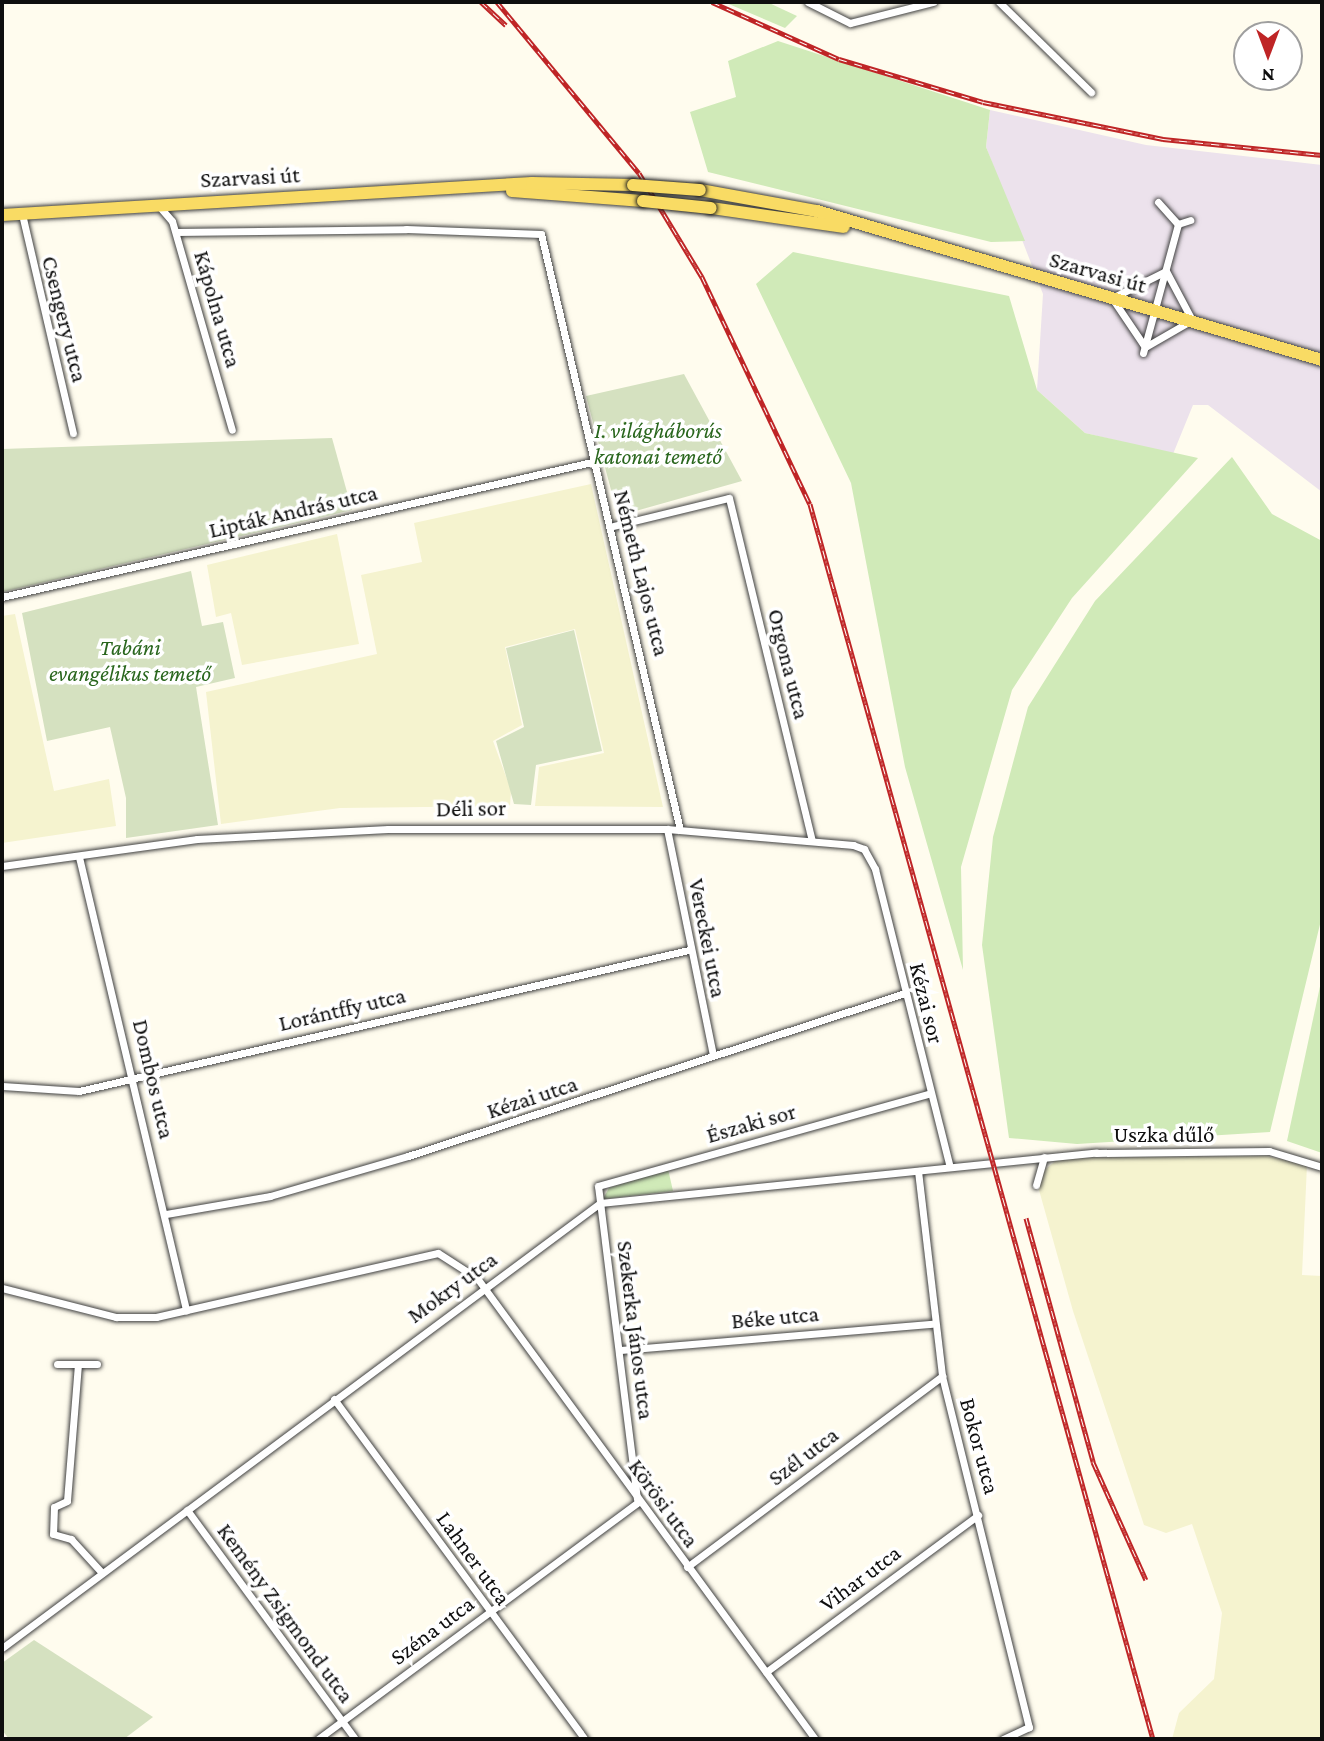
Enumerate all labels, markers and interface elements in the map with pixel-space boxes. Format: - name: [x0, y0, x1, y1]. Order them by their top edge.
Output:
- north arrow: [1233, 21, 1303, 91]
- text: N: [1262, 65, 1274, 86]
- street label: Szarvasi út: [200, 161, 300, 193]
- street label: Szarvasi út: [1046, 245, 1150, 299]
- street label: Kápolna utca: [188, 247, 248, 371]
- street label: Csengery utca: [36, 253, 94, 385]
- park label: I. világháborús katonai temető: [594, 416, 722, 470]
- street label: Lipták András utca: [206, 478, 380, 544]
- street label: Németh Lajos utca: [608, 487, 676, 659]
- street label: Orgona utca: [762, 606, 816, 722]
- park label: Tabáni evangélikus temető: [49, 633, 211, 687]
- street label: Déli sor: [436, 794, 506, 822]
- street label: Vereckei utca: [683, 876, 733, 1000]
- street label: Kézai sor: [904, 960, 950, 1046]
- street label: Lorántffy utca: [276, 981, 408, 1037]
- street label: Dombos utca: [127, 1017, 181, 1141]
- street label: Kézai utca: [483, 1069, 581, 1125]
- street label: Északi sor: [703, 1097, 799, 1149]
- street label: Uszka dűlő: [1114, 1120, 1214, 1148]
- street label: Szekerka János utca: [611, 1239, 661, 1421]
- street label: Mokry utca: [402, 1245, 502, 1329]
- street label: Béke utca: [730, 1299, 820, 1335]
- street label: Bokor utca: [954, 1395, 1006, 1497]
- street label: Szél utca: [762, 1421, 844, 1491]
- street label: Körösi utca: [623, 1453, 705, 1553]
- street label: Lahner utca: [431, 1506, 517, 1610]
- street label: Kemény Zsigmond utca: [211, 1518, 361, 1708]
- street label: Vihar utca: [814, 1539, 906, 1617]
- street label: Széna utca: [385, 1590, 479, 1670]

